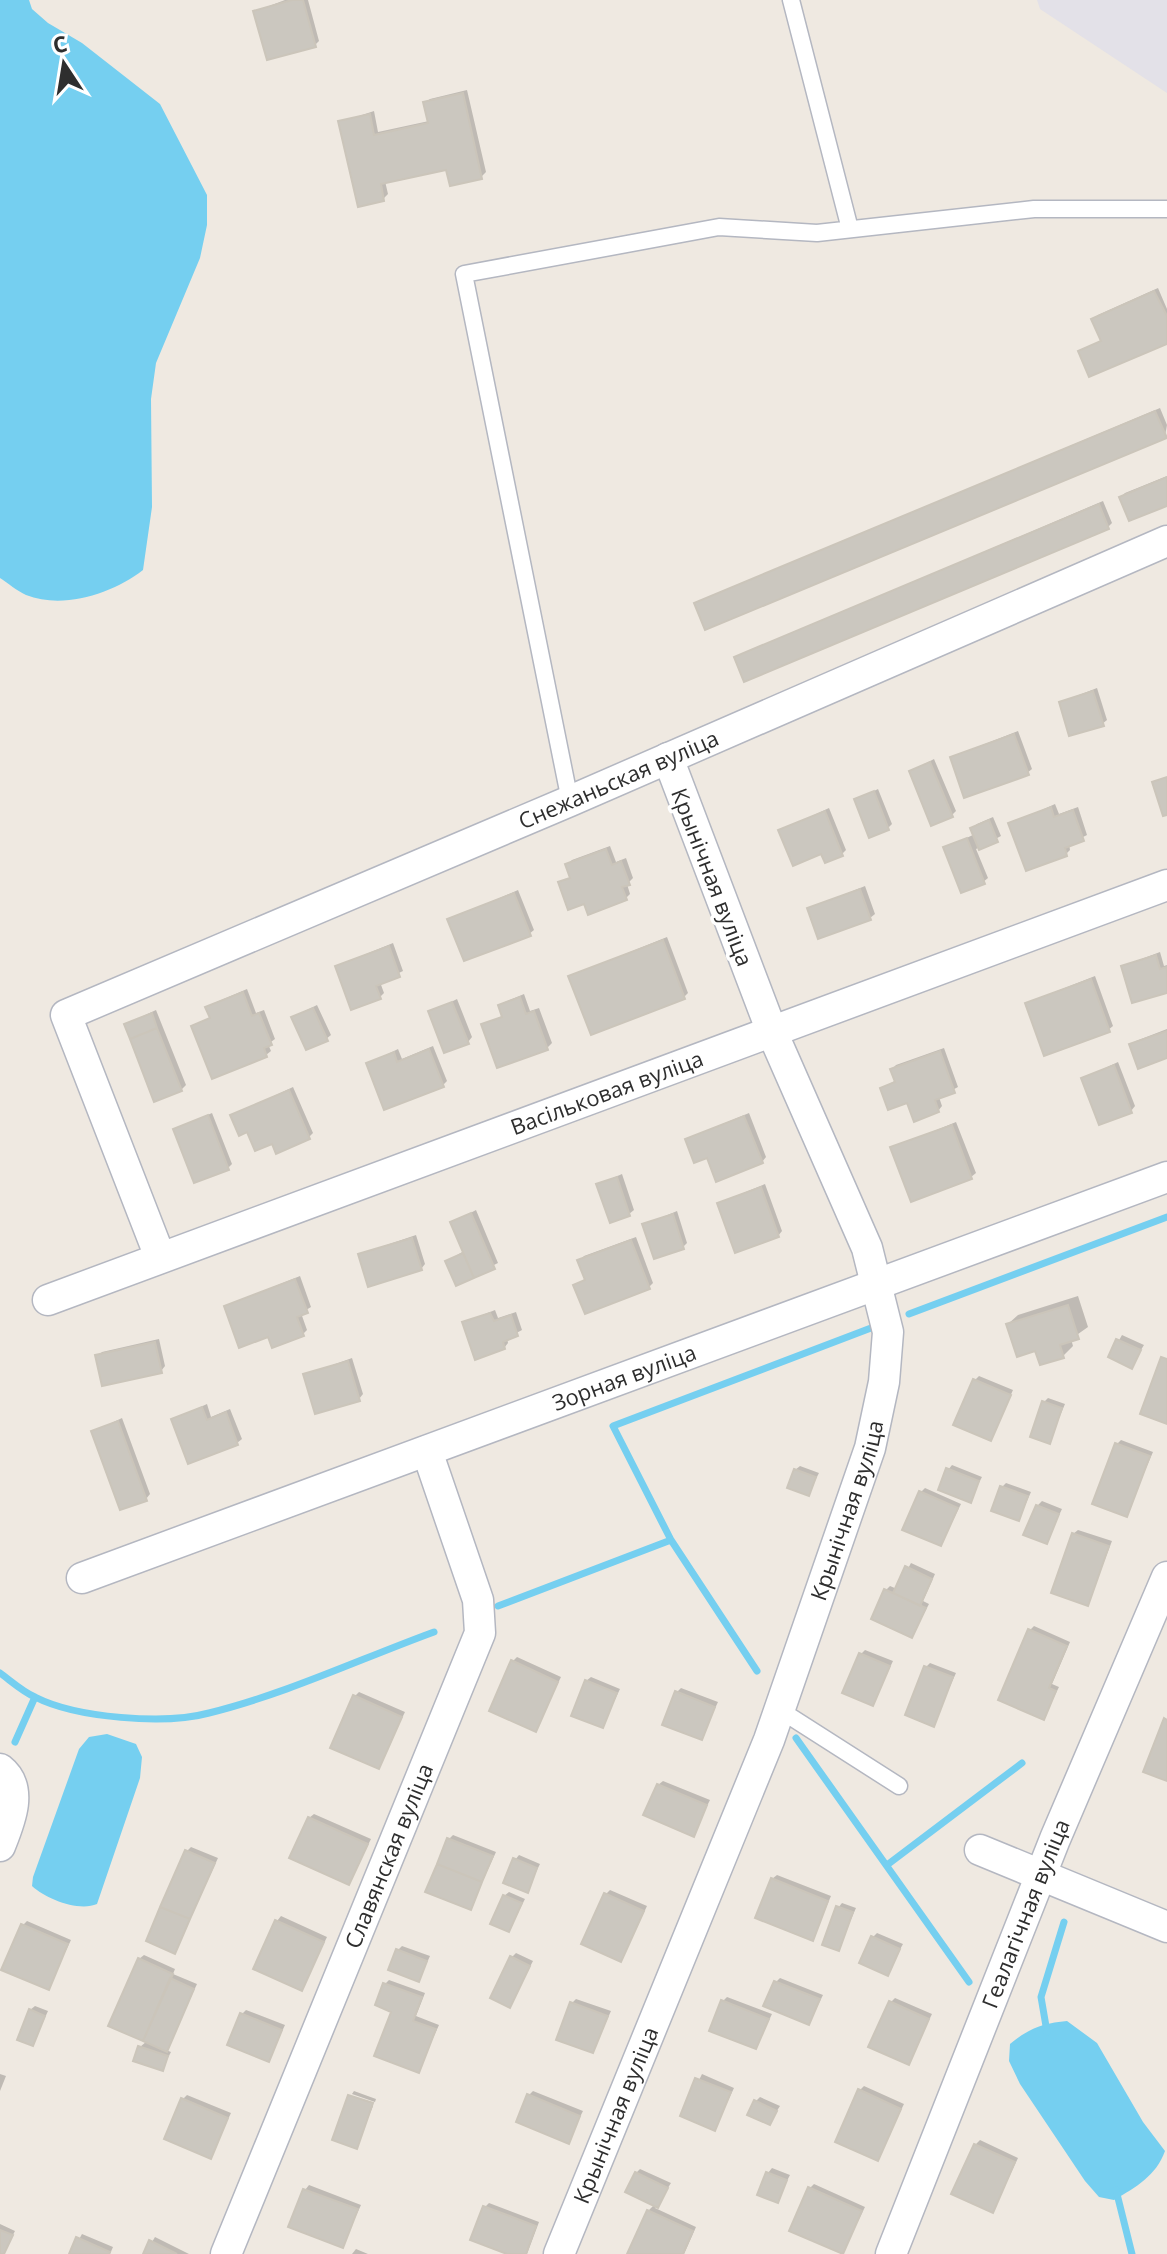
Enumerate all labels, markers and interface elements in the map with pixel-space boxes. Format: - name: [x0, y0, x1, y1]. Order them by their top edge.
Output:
- north arrow: [24, 24, 104, 104]
- text: С: [50, 27, 70, 60]
- street label: Снежаньская вуліца: [513, 722, 723, 835]
- street label: Крынічная вуліца: [665, 783, 761, 970]
- street label: Васільковая вуліца: [506, 1042, 707, 1141]
- street label: Зорная вуліца: [548, 1336, 700, 1417]
- street label: Крынічная вуліца: [802, 1417, 890, 1604]
- street label: Славянская вуліца: [337, 1759, 439, 1953]
- street label: Геалагічная вуліца: [974, 1814, 1076, 2012]
- street label: Крынічная вуліца: [565, 2022, 664, 2208]

